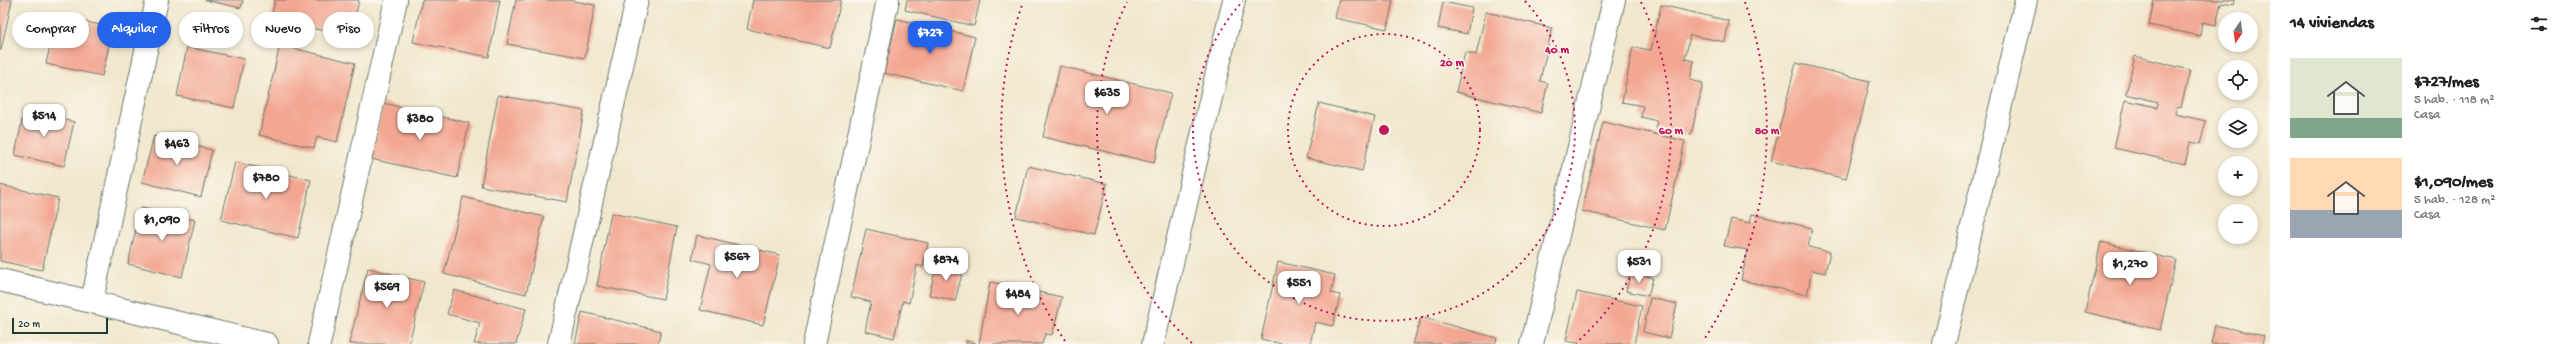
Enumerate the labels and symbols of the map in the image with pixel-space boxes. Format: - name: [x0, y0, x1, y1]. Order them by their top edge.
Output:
- north arrow: [2218, 12, 2258, 52]
- pin: $727: [906, 21, 954, 55]
- text: 40 m: [1544, 44, 1569, 58]
- text: 20 m: [1440, 57, 1465, 71]
- pin: $635: [1083, 81, 1131, 115]
- pin: $514: [20, 104, 68, 138]
- pin: $380: [396, 107, 444, 141]
- centre of rings: [1377, 123, 1391, 137]
- text: 60 m: [1659, 125, 1684, 139]
- text: 80 m: [1755, 125, 1780, 139]
- pin: $463: [153, 132, 201, 166]
- pin: $780: [242, 166, 290, 200]
- pin: $1,090: [129, 208, 195, 242]
- pin: $567: [713, 245, 761, 279]
- pin: $874: [922, 248, 970, 282]
- pin: $531: [1615, 250, 1663, 284]
- pin: $1,270: [2097, 252, 2163, 286]
- pin: $551: [1275, 271, 1323, 305]
- pin: $569: [363, 275, 411, 309]
- pin: $484: [994, 282, 1042, 316]
- scale bar: [12, 316, 108, 335]

